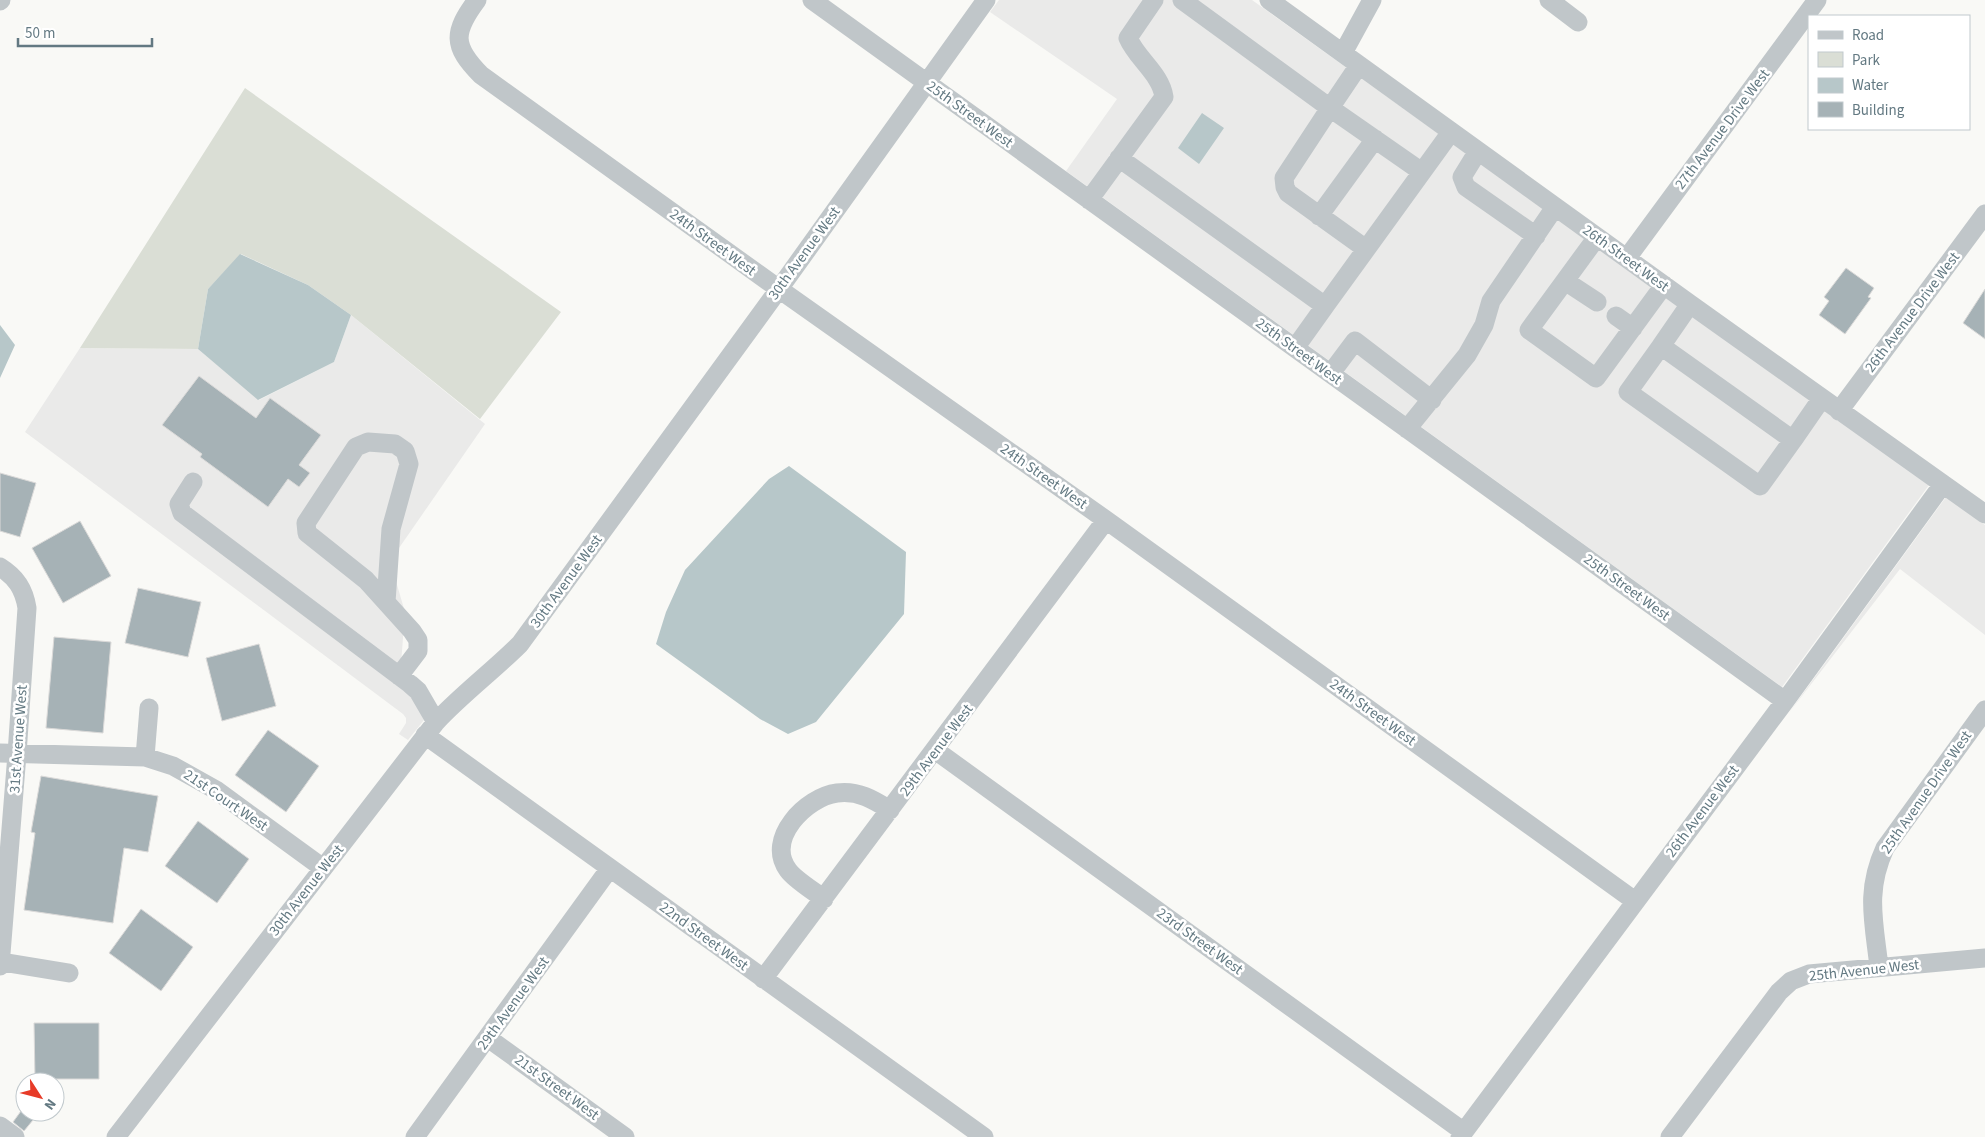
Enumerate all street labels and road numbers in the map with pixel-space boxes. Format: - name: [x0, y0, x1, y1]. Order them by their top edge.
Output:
- street label: 27th Avenue Drive West: [1670, 65, 1775, 194]
- street label: 25th Street West: [922, 76, 1017, 153]
- street label: 30th Avenue West: [763, 202, 845, 304]
- street label: 24th Street West: [665, 204, 760, 281]
- street label: 26th Street West: [1578, 220, 1673, 297]
- street label: 26th Avenue Drive West: [1860, 248, 1965, 377]
- street label: 25th Street West: [1251, 313, 1346, 390]
- street label: 24th Street West: [996, 439, 1092, 514]
- street label: 30th Avenue West: [525, 530, 607, 632]
- street label: 25th Street West: [1579, 549, 1674, 626]
- street label: 24th Street West: [1325, 674, 1420, 751]
- street label: 31st Avenue West: [4, 684, 33, 794]
- street label: 29th Avenue West: [895, 700, 978, 801]
- street label: 25th Avenue Drive West: [1876, 726, 1977, 858]
- street label: 26th Avenue West: [1661, 761, 1744, 862]
- street label: 21st Court West: [179, 764, 272, 836]
- street label: 30th Avenue West: [264, 840, 349, 940]
- street label: 22nd Street West: [655, 897, 752, 976]
- street label: 23rd Street West: [1152, 903, 1247, 980]
- street label: 29th Avenue West: [472, 952, 554, 1054]
- street label: 25th Avenue West: [1808, 954, 1920, 987]
- street label: 21st Street West: [510, 1050, 603, 1125]

